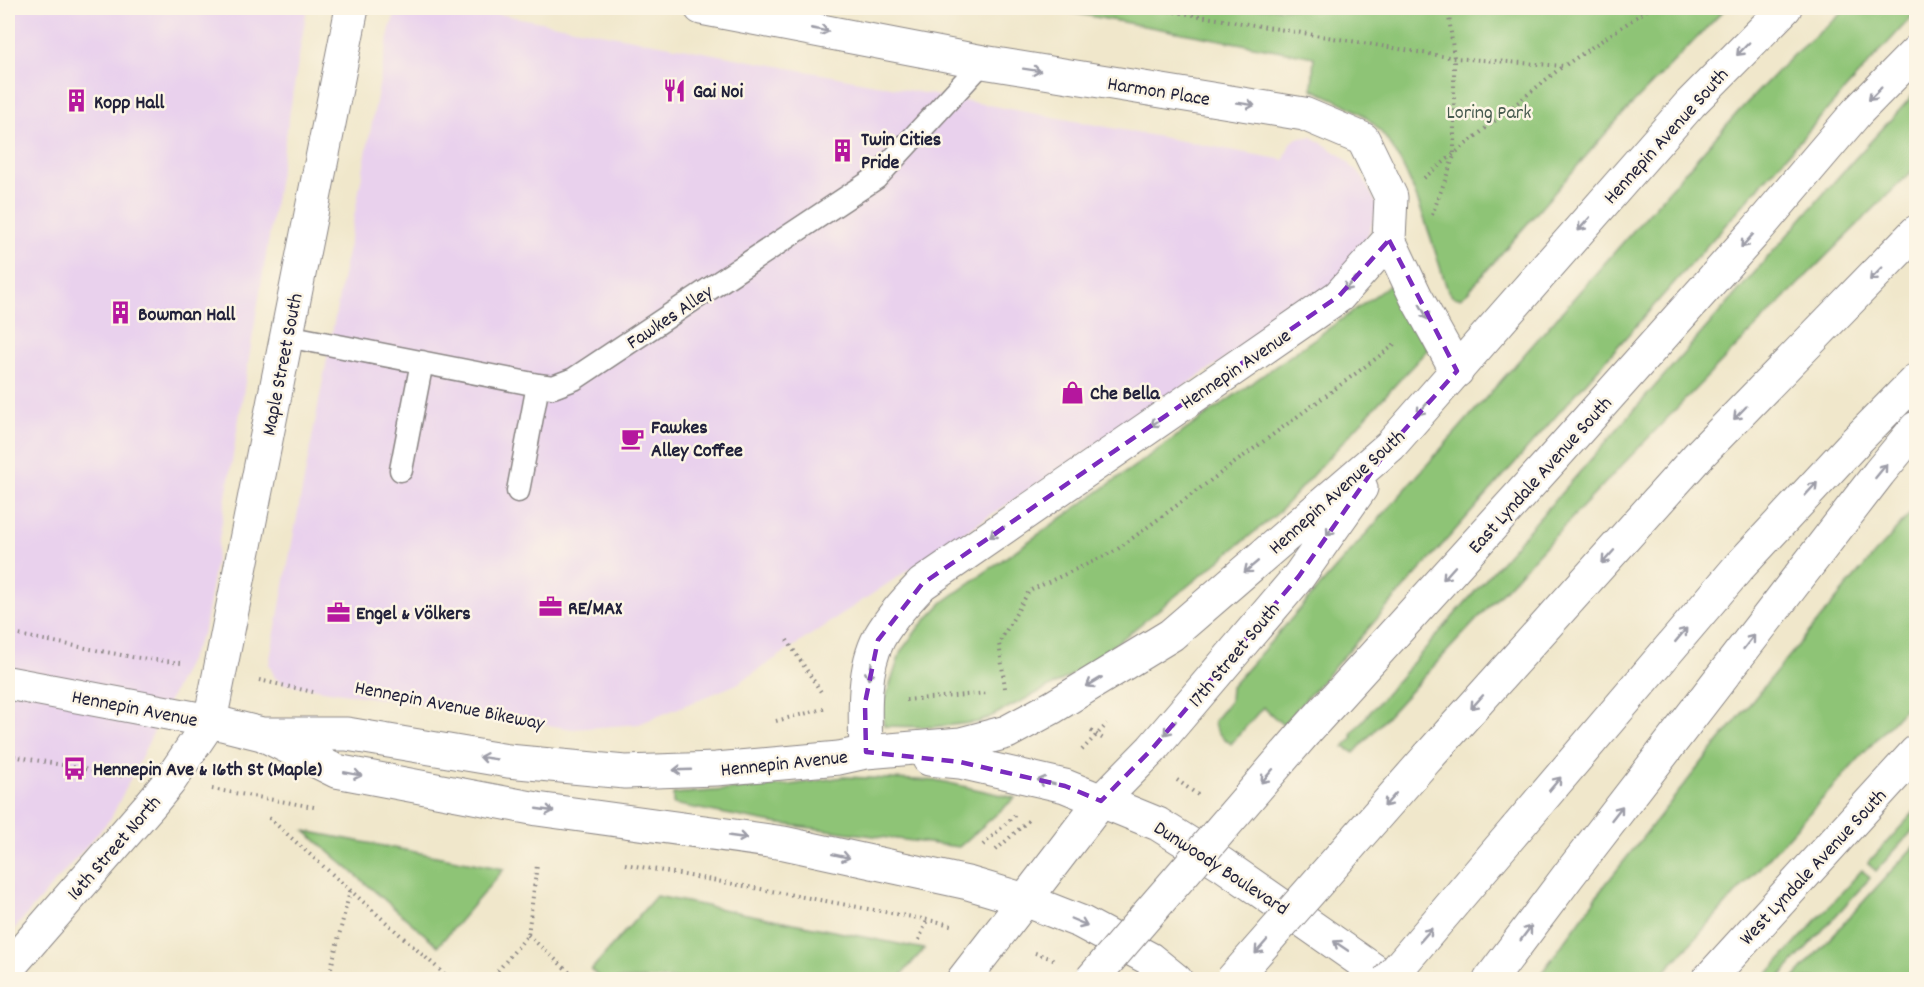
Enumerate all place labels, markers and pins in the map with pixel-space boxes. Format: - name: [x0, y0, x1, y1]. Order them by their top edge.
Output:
- restaurant icon: Gai Noi: [662, 77, 688, 103]
- place label: Gai Noi: [693, 79, 744, 107]
- building icon: Kopp Hall: [63, 88, 89, 114]
- place label: Kopp Hall: [94, 90, 165, 118]
- place label: Twin Cities Pride: [861, 127, 941, 178]
- building icon: Twin Cities Pride: [830, 137, 856, 163]
- building icon: Bowman Hall: [107, 300, 133, 326]
- place label: Bowman Hall: [138, 302, 236, 330]
- shop icon: Che Bella: [1059, 379, 1085, 405]
- place label: Che Bella: [1090, 381, 1160, 409]
- place label: Fawkes Alley Coffee: [651, 415, 743, 466]
- cafe icon: Fawkes Alley Coffee: [620, 425, 646, 451]
- office icon: RE/MAX: [537, 594, 563, 620]
- place label: RE/MAX: [568, 596, 622, 624]
- office icon: Engel & Völkers: [325, 599, 351, 625]
- place label: Engel & Völkers: [356, 601, 471, 629]
- bus stop icon: Hennepin Ave & 16th St (Maple): [62, 755, 88, 781]
- place label: Hennepin Ave & 16th St (Maple): [93, 757, 322, 785]

